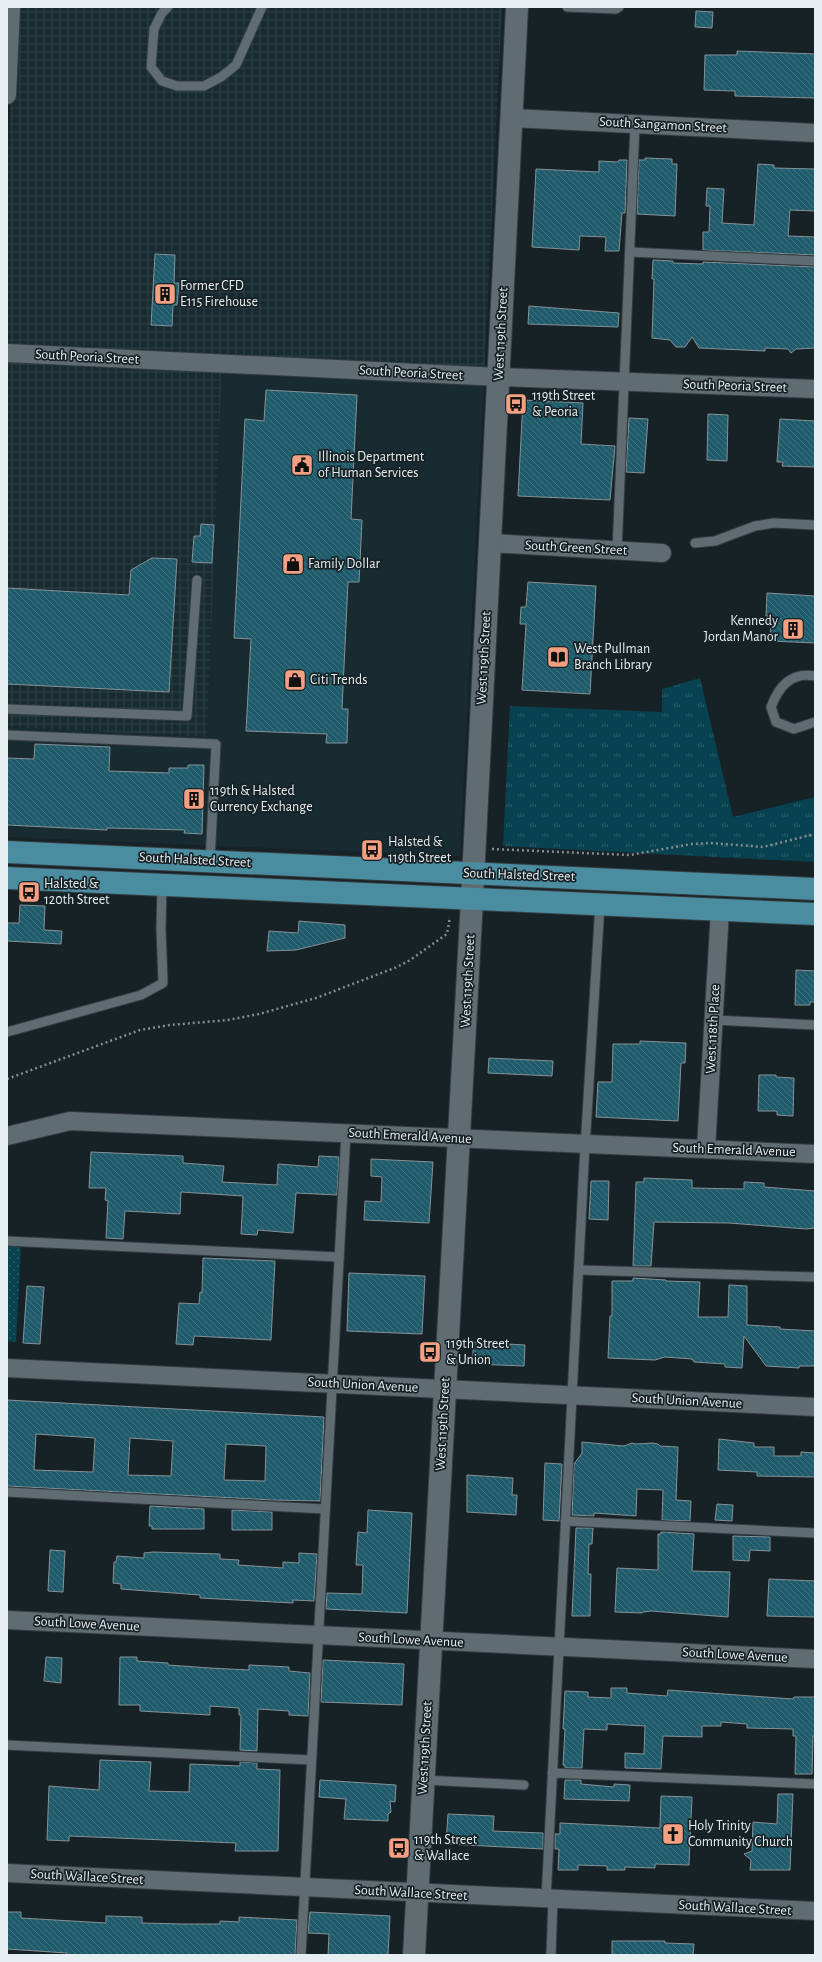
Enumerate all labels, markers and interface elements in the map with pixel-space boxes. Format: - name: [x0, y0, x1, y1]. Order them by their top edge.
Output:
- street label: South Sangamon Street: [599, 115, 728, 135]
- place label: Former CFD E115 Firehouse: [180, 279, 258, 309]
- building icon: Former CFD E115 Firehouse: [152, 281, 178, 307]
- street label: West 119th Street: [492, 286, 510, 381]
- street label: South Peoria Street: [35, 347, 140, 367]
- street label: South Peoria Street: [359, 363, 464, 383]
- street label: South Peoria Street: [683, 377, 788, 395]
- place label: 119th Street & Peoria: [532, 389, 596, 419]
- bus stop icon: 119th Street & Peoria: [503, 391, 529, 417]
- place label: Illinois Department of Human Services: [318, 450, 425, 480]
- public building icon: Illinois Department of Human Services: [289, 452, 315, 478]
- street label: South Green Street: [524, 538, 628, 558]
- shop icon: Family Dollar: [280, 551, 306, 577]
- place label: Family Dollar: [308, 557, 380, 571]
- street label: West 119th Street: [475, 610, 493, 705]
- place label: Kennedy Jordan Manor: [704, 614, 778, 644]
- building icon: Kennedy Jordan Manor: [780, 616, 806, 642]
- place label: West Pullman Branch Library: [574, 642, 652, 672]
- library icon: West Pullman Branch Library: [545, 644, 571, 670]
- shop icon: Citi Trends: [282, 667, 308, 693]
- place label: Citi Trends: [310, 673, 367, 687]
- place label: 119th & Halsted Currency Exchange: [210, 784, 313, 814]
- building icon: 119th & Halsted Currency Exchange: [181, 786, 207, 812]
- place label: Halsted & 119th Street: [388, 835, 452, 865]
- bus stop icon: Halsted & 119th Street: [359, 837, 385, 863]
- street label: South Halsted Street: [139, 850, 252, 870]
- street label: South Halsted Street: [463, 866, 576, 884]
- place label: Halsted & 120th Street: [44, 877, 110, 907]
- bus stop icon: Halsted & 120th Street: [16, 879, 42, 905]
- street label: West 119th Street: [459, 933, 477, 1028]
- street label: West 118th Place: [704, 984, 722, 1074]
- street label: South Emerald Avenue: [348, 1126, 472, 1146]
- street label: South Emerald Avenue: [672, 1141, 796, 1159]
- place label: 119th Street & Union: [446, 1337, 510, 1367]
- bus stop icon: 119th Street & Union: [417, 1339, 443, 1365]
- street label: South Union Avenue: [307, 1375, 419, 1395]
- street label: West 119th Street: [434, 1376, 452, 1471]
- street label: South Union Avenue: [631, 1391, 743, 1411]
- street label: South Lowe Avenue: [34, 1614, 140, 1634]
- street label: South Lowe Avenue: [358, 1630, 464, 1650]
- street label: South Lowe Avenue: [682, 1645, 788, 1665]
- street label: West 119th Street: [416, 1700, 434, 1795]
- place label: Holy Trinity Community Church: [688, 1819, 793, 1849]
- church icon: Holy Trinity Community Church: [660, 1821, 686, 1847]
- place label: 119th Street & Wallace: [414, 1833, 478, 1863]
- bus stop icon: 119th Street & Wallace: [386, 1835, 412, 1861]
- street label: South Wallace Street: [30, 1867, 144, 1887]
- street label: South Wallace Street: [354, 1883, 468, 1903]
- street label: South Wallace Street: [678, 1898, 792, 1918]

